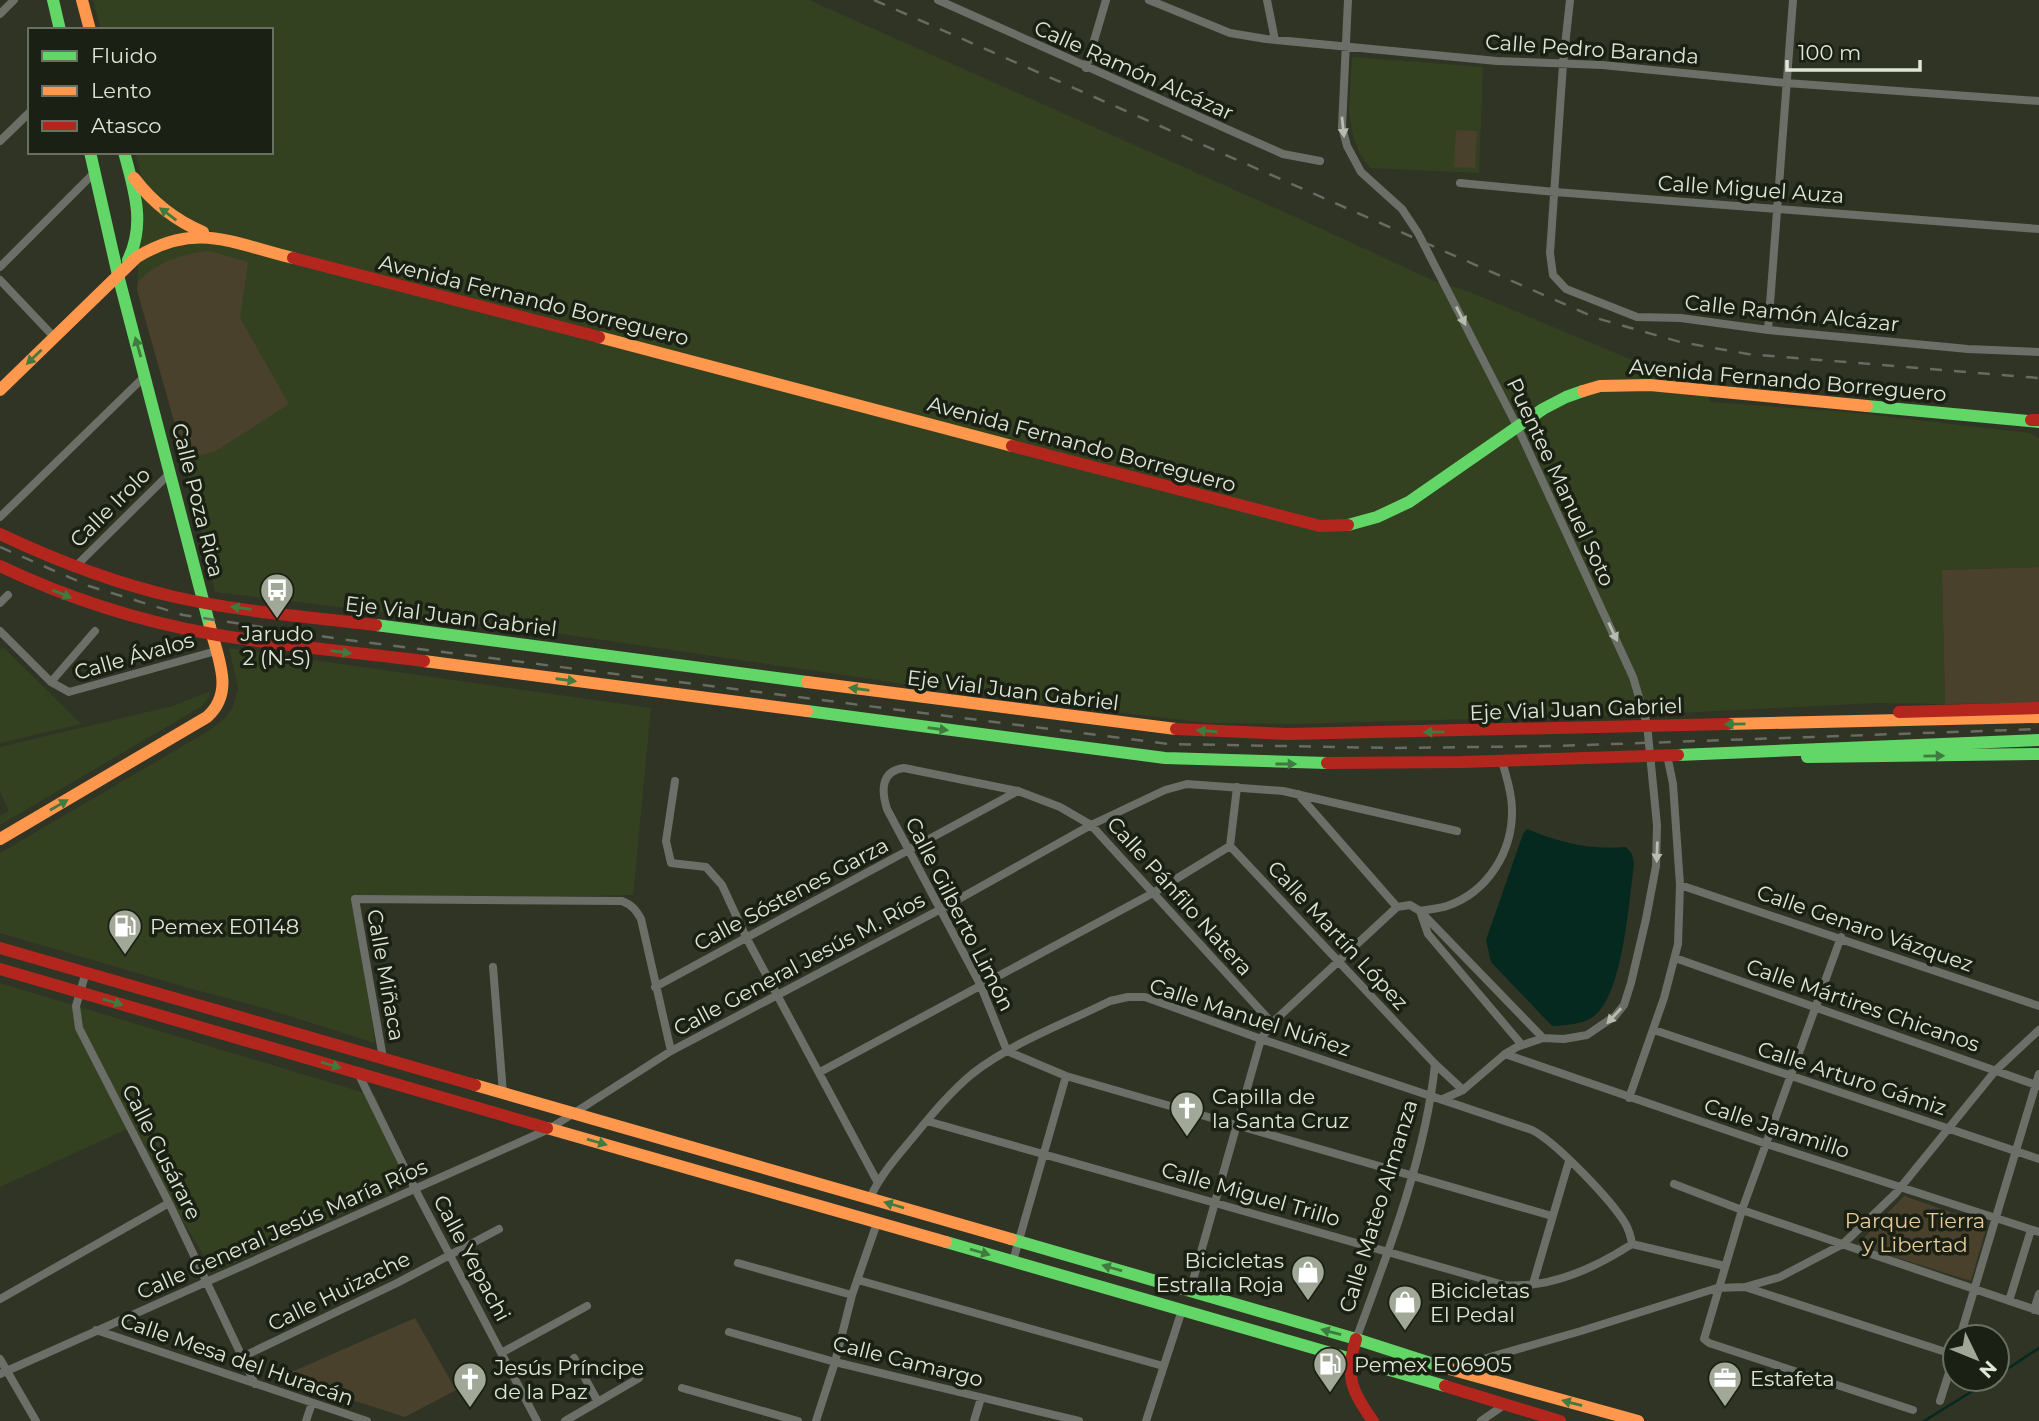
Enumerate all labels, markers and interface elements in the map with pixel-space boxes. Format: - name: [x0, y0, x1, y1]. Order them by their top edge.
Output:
- street label: Calle Ramón Alcázar: [1030, 15, 1238, 125]
- legend: [28, 28, 273, 154]
- scale bar: [1787, 28, 1920, 72]
- street label: Calle Pedro Baranda: [1484, 29, 1700, 69]
- text: 100 m: [1798, 40, 1861, 65]
- text: Fluido: [91, 43, 157, 68]
- text: Lento: [91, 78, 151, 103]
- text: Atasco: [91, 113, 162, 138]
- one-way arrow: [1338, 116, 1349, 138]
- street label: Calle Miguel Auza: [1657, 170, 1845, 208]
- one-way arrow: [159, 207, 177, 221]
- street label: Avenida Fernando Borreguero: [377, 249, 691, 351]
- street label: Calle Ramón Alcázar: [1683, 289, 1901, 337]
- one-way arrow: [1456, 306, 1467, 326]
- one-way arrow: [133, 337, 143, 358]
- one-way arrow: [26, 348, 43, 364]
- street label: Avenida Fernando Borreguero: [1628, 354, 1948, 406]
- street label: Puentee Manuel Soto: [1502, 374, 1620, 590]
- street label: Avenida Fernando Borreguero: [925, 391, 1239, 497]
- street label: Calle Poza Rica: [167, 420, 229, 580]
- street label: Calle Irolo: [65, 462, 155, 552]
- bus stop icon: Jarudo 2 (N-S): [258, 571, 296, 620]
- one-way arrow: [52, 589, 73, 600]
- street label: Eje Vial Juan Gabriel: [344, 591, 558, 641]
- one-way arrow: [230, 603, 252, 614]
- place label: Jarudo 2 (N-S): [240, 621, 313, 670]
- one-way arrow: [1607, 622, 1619, 642]
- street label: Calle Ávalos: [71, 627, 197, 685]
- one-way arrow: [330, 646, 352, 657]
- street label: Eje Vial Juan Gabriel: [906, 665, 1120, 715]
- one-way arrow: [555, 675, 577, 686]
- one-way arrow: [848, 684, 870, 695]
- street label: Eje Vial Juan Gabriel: [1469, 693, 1683, 725]
- one-way arrow: [1724, 719, 1746, 730]
- one-way arrow: [927, 724, 949, 735]
- one-way arrow: [1196, 726, 1218, 737]
- one-way arrow: [1423, 726, 1445, 738]
- one-way arrow: [1924, 751, 1946, 762]
- one-way arrow: [1275, 758, 1297, 770]
- one-way arrow: [49, 799, 69, 811]
- street label: Calle Pánfilo Natera: [1102, 811, 1258, 981]
- street label: Calle Gilberto Limón: [900, 813, 1020, 1015]
- street label: Calle Sóstenes Garza: [690, 832, 892, 956]
- one-way arrow: [1651, 841, 1662, 863]
- street label: Calle Martín López: [1263, 855, 1413, 1015]
- street label: Calle Genaro Vázquez: [1754, 879, 1976, 977]
- street label: Calle General Jesús M. Ríos: [669, 887, 929, 1041]
- fuel station icon: Pemex E01148: [106, 907, 144, 956]
- street label: Calle Miñaca: [362, 907, 410, 1043]
- place label: Pemex E01148: [150, 914, 299, 939]
- street label: Calle Mártires Chicanos: [1743, 953, 1983, 1057]
- street label: Calle Manuel Núñez: [1146, 973, 1354, 1061]
- one-way arrow: [102, 997, 123, 1007]
- one-way arrow: [1606, 1007, 1622, 1024]
- street label: Calle Arturo Gámiz: [1754, 1036, 1950, 1120]
- one-way arrow: [321, 1061, 342, 1071]
- street label: Calle Cusárare: [117, 1080, 207, 1224]
- place label: Capilla de la Santa Cruz: [1212, 1084, 1349, 1133]
- church icon: Capilla de la Santa Cruz: [1168, 1089, 1206, 1138]
- street label: Calle Jaramillo: [1701, 1093, 1853, 1163]
- street label: Calle Mateo Almanza: [1334, 1097, 1422, 1315]
- one-way arrow: [586, 1137, 608, 1148]
- street label: Calle General Jesús María Ríos: [133, 1153, 431, 1305]
- street label: Calle Miguel Trillo: [1159, 1157, 1343, 1231]
- street label: Calle Yepachi: [428, 1191, 516, 1325]
- one-way arrow: [883, 1199, 905, 1210]
- park label: Parque Tierra y Libertad: [1845, 1208, 1985, 1257]
- street label: Calle Huizache: [264, 1246, 414, 1336]
- one-way arrow: [970, 1247, 991, 1257]
- place label: Bicicletas Estralla Roja: [1156, 1248, 1284, 1297]
- shop icon: Bicicletas Estralla Roja: [1289, 1253, 1327, 1302]
- one-way arrow: [1102, 1263, 1123, 1273]
- place label: Bicicletas El Pedal: [1430, 1278, 1530, 1327]
- shop icon: Bicicletas El Pedal: [1386, 1283, 1424, 1332]
- street label: Calle Mesa del Huracán: [117, 1307, 357, 1411]
- north arrow: [1941, 1323, 2011, 1393]
- one-way arrow: [1320, 1327, 1341, 1337]
- street label: Calle Camargo: [830, 1330, 986, 1392]
- fuel station icon: Pemex E06905: [1311, 1345, 1349, 1394]
- place label: Pemex E06905: [1354, 1352, 1512, 1377]
- place label: Jesús Príncipe de la Paz: [493, 1355, 644, 1404]
- text: N: [1974, 1356, 2002, 1383]
- office icon: Estafeta: [1706, 1359, 1744, 1408]
- church icon: Jesús Príncipe de la Paz: [451, 1360, 489, 1409]
- place label: Estafeta: [1750, 1366, 1835, 1391]
- one-way arrow: [1561, 1397, 1583, 1408]

